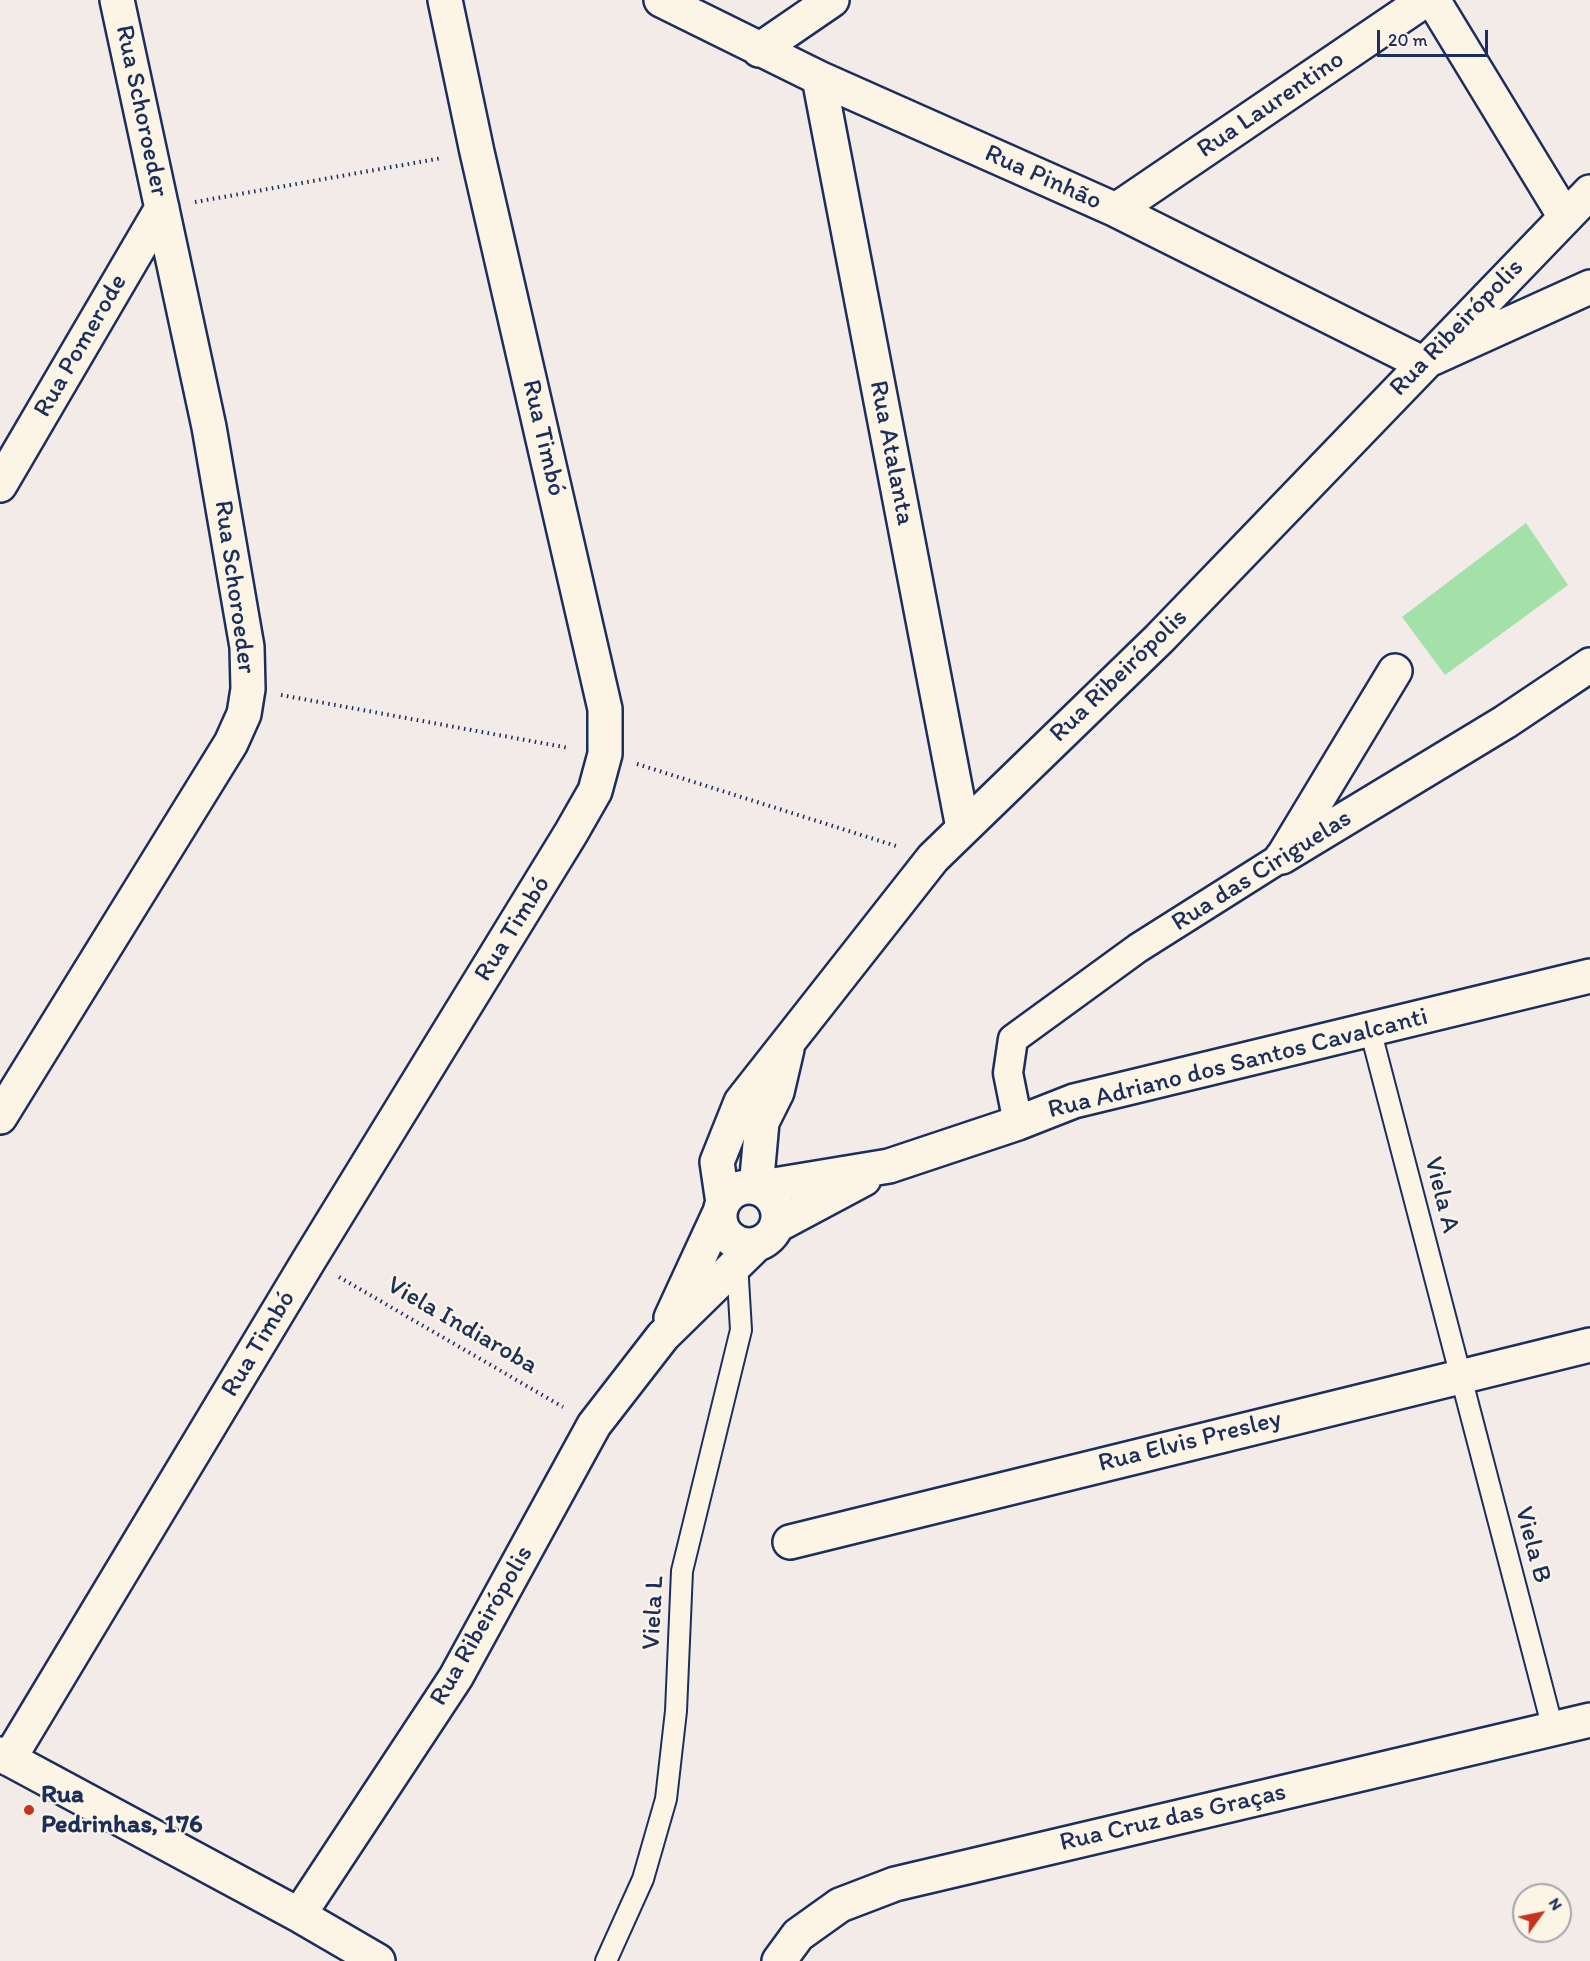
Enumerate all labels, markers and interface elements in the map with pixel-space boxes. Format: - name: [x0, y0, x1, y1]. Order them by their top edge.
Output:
- scale bar: [1380, 18, 1491, 56]
- street label: Rua Schoroeder: [108, 22, 174, 200]
- text: 20 m: [1388, 29, 1428, 51]
- street label: Rua Laurentino: [1192, 44, 1350, 166]
- street label: Rua Pinhão: [980, 138, 1106, 218]
- street label: Rua Ribeirópolis: [1383, 253, 1531, 403]
- street label: Rua Pomerode: [28, 269, 134, 423]
- street label: Rua Timbó: [514, 377, 572, 499]
- street label: Rua Atalanta: [862, 378, 920, 528]
- street label: Rua Schoroeder: [206, 498, 262, 676]
- street label: Rua Ribeirópolis: [1044, 602, 1194, 750]
- street label: Rua das Ciriguelas: [1166, 803, 1358, 939]
- street label: Rua Timbó: [468, 870, 558, 988]
- street label: Rua Adriano dos Santos Cavalcanti: [1045, 1002, 1431, 1126]
- street label: Viela A: [1416, 1154, 1466, 1236]
- street label: Viela Indiaroba: [381, 1270, 543, 1382]
- street label: Rua Timbó: [215, 1285, 303, 1403]
- street label: Rua Elvis Presley: [1095, 1404, 1285, 1480]
- street label: Viela B: [1507, 1503, 1557, 1587]
- street label: Rua Ribeirópolis: [424, 1541, 540, 1711]
- street label: Viela L: [636, 1575, 672, 1651]
- street label: Rua Cruz das Graças: [1057, 1777, 1289, 1859]
- place label: Rua Pedrinhas, 176: [41, 1779, 203, 1840]
- marker: Rua Pedrinhas, 176: [22, 1803, 36, 1817]
- north arrow: [1512, 1883, 1572, 1943]
- text: N: [1545, 1894, 1567, 1914]

